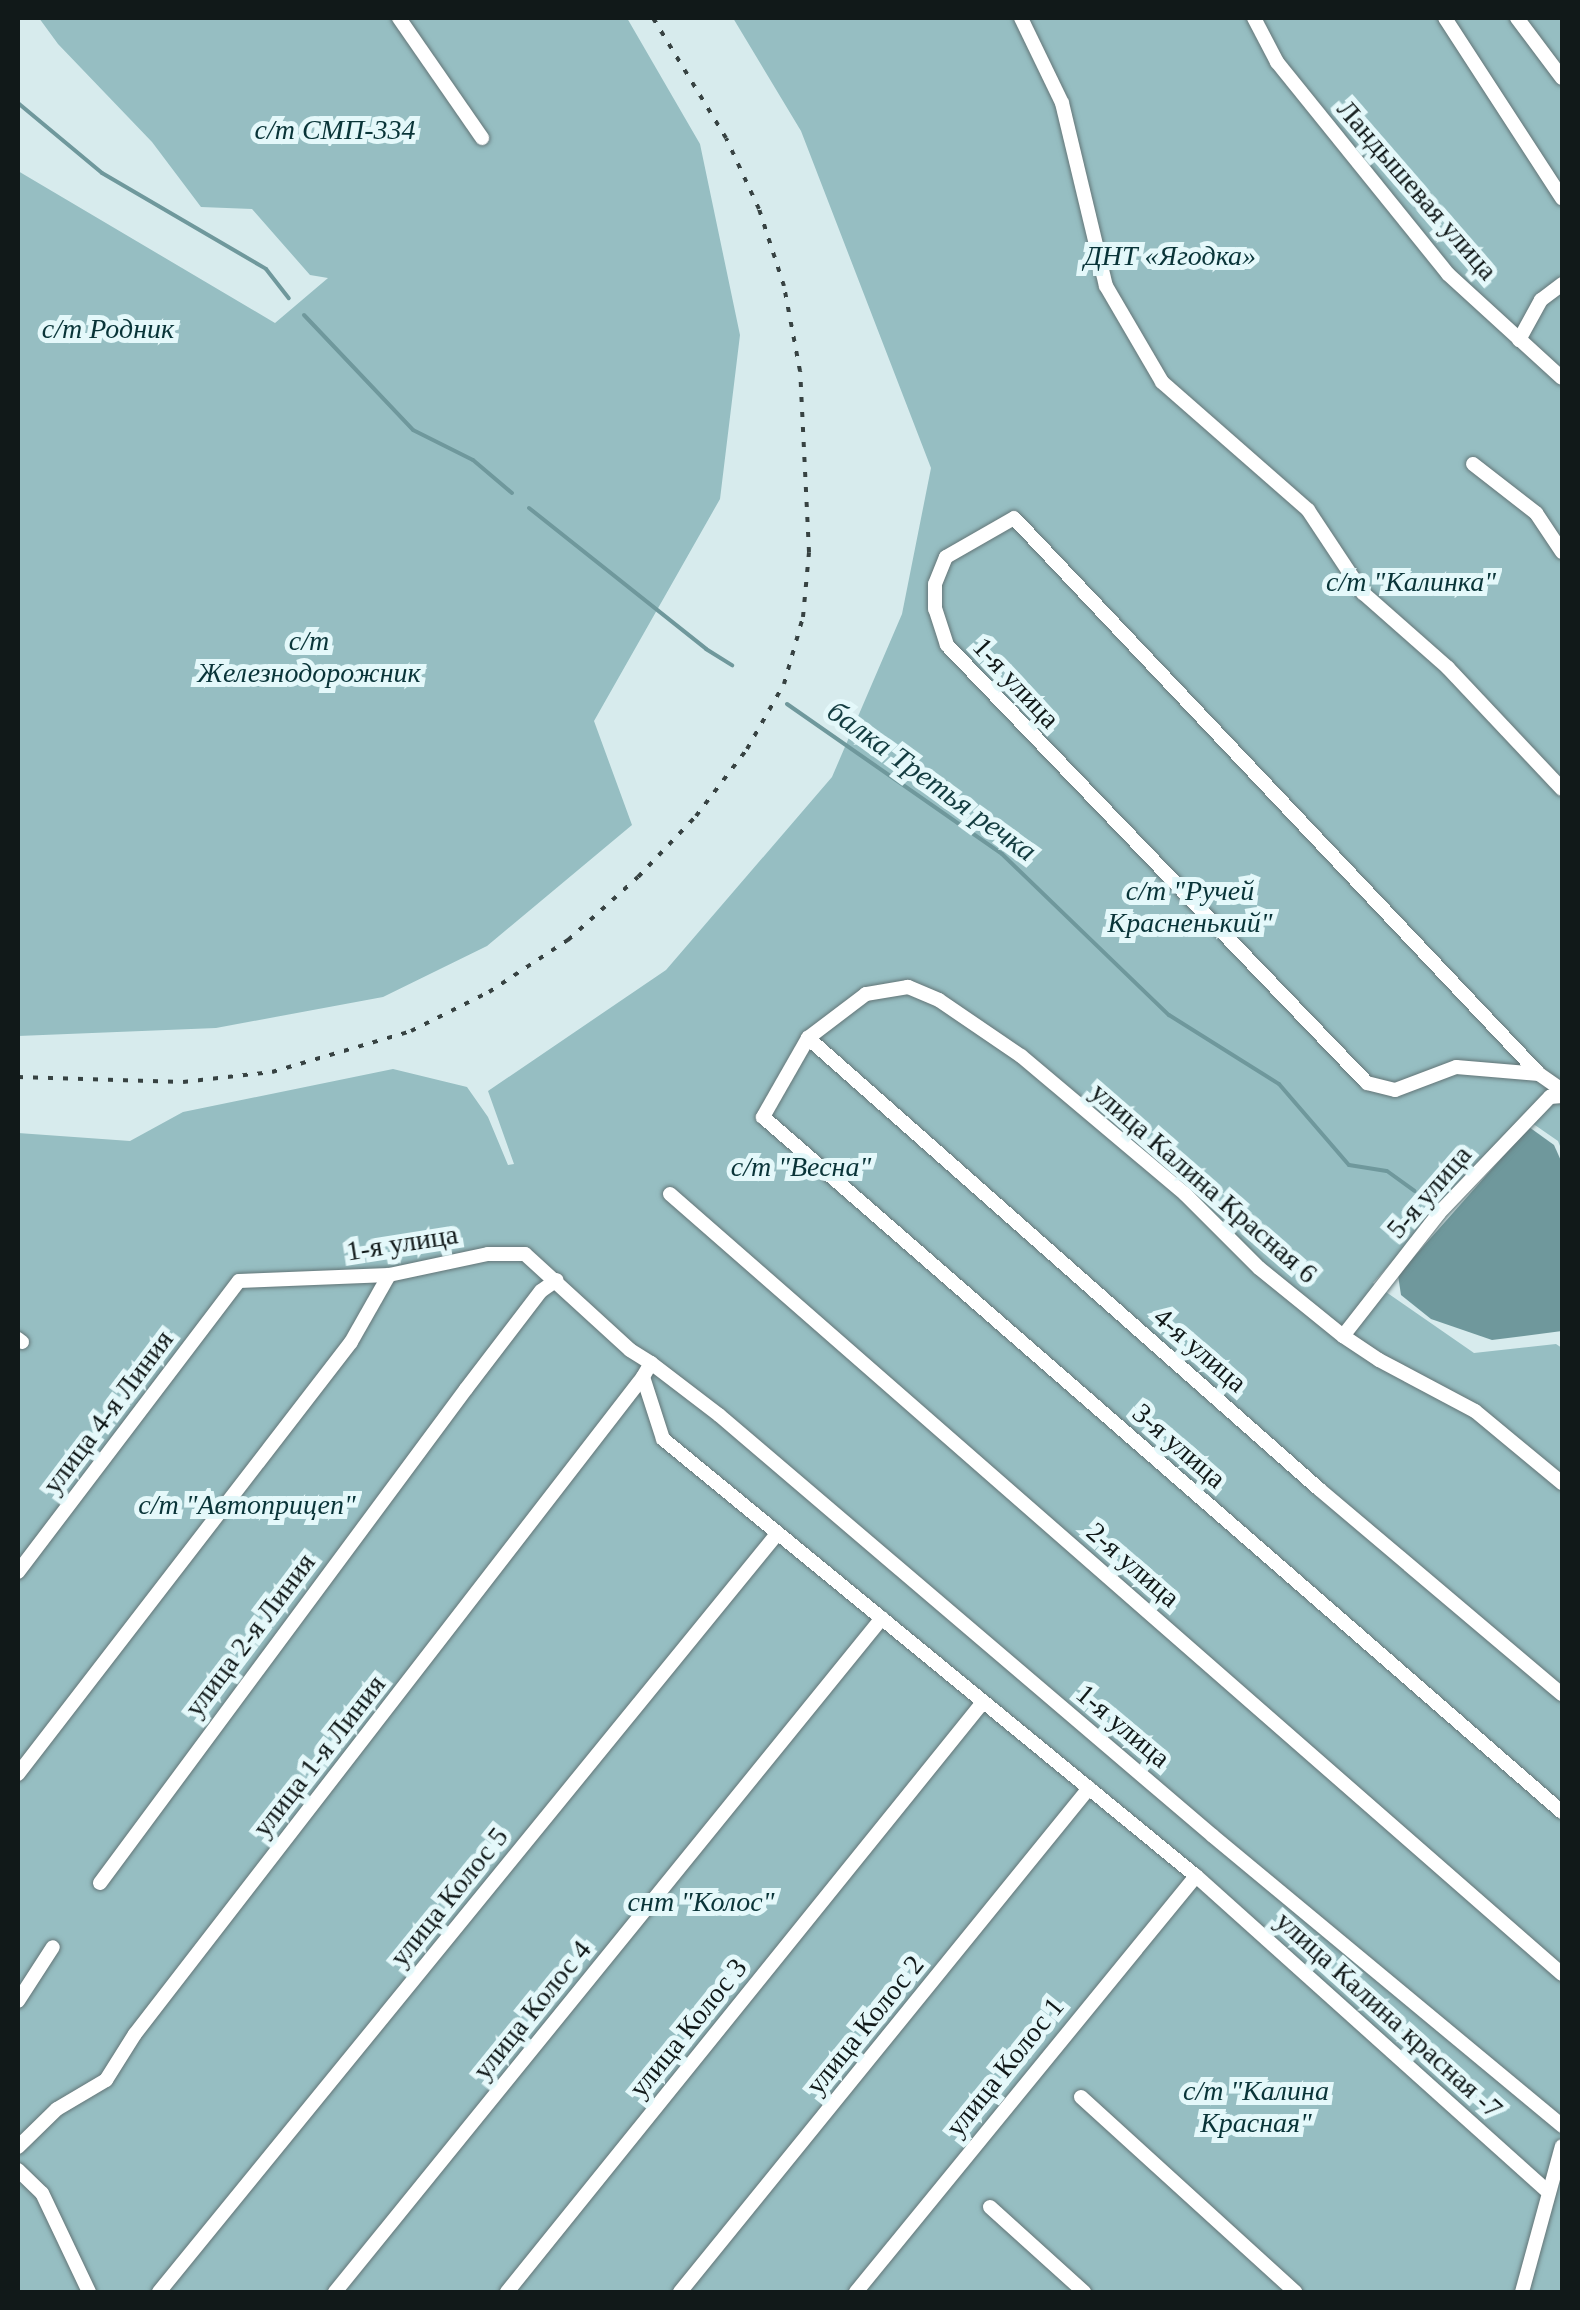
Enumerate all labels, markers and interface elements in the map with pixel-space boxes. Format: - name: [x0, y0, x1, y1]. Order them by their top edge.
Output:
- street label: Ландышевая улица: [1330, 93, 1504, 287]
- park label: с/т СМП-334: [255, 113, 415, 147]
- park label: ДНТ «Ягодка»: [1084, 239, 1256, 273]
- park label: с/т Родник: [42, 312, 174, 346]
- park label: с/т "Калинка": [1326, 565, 1496, 599]
- park label: с/т Железнодорожник: [197, 624, 421, 690]
- street label: 1-я улица: [965, 630, 1067, 736]
- water label: балка Третья речка: [820, 693, 1044, 869]
- park label: с/т "Ручей Красненький": [1108, 874, 1272, 940]
- street label: улица Калина Красная 6: [1084, 1075, 1324, 1291]
- street label: 5-я улица: [1379, 1139, 1479, 1245]
- park label: с/т "Весна": [731, 1150, 871, 1184]
- street label: 1-я улица: [344, 1218, 460, 1268]
- street label: 4-я улица: [1147, 1300, 1253, 1400]
- street label: улица 4-я Линия: [36, 1324, 180, 1500]
- street label: 3-я улица: [1126, 1396, 1232, 1496]
- park label: с/т "Автоприцеп": [138, 1488, 356, 1522]
- street label: 2-я улица: [1080, 1515, 1186, 1615]
- street label: улица 2-я Линия: [178, 1547, 322, 1723]
- street label: улица 1-я Линия: [245, 1668, 393, 1844]
- street label: 1-я улица: [1069, 1677, 1177, 1775]
- street label: улица Колос 5: [383, 1821, 515, 1973]
- park label: снт "Колос": [628, 1885, 774, 1919]
- street label: улица Калина красная -7: [1269, 1904, 1509, 2126]
- street label: улица Колос 4: [466, 1934, 598, 2086]
- street label: улица Колос 2: [799, 1949, 931, 2101]
- street label: улица Колос 3: [622, 1952, 754, 2104]
- street label: улица Колос 1: [939, 1991, 1071, 2143]
- park label: с/т "Калина Красная": [1183, 2074, 1329, 2140]

